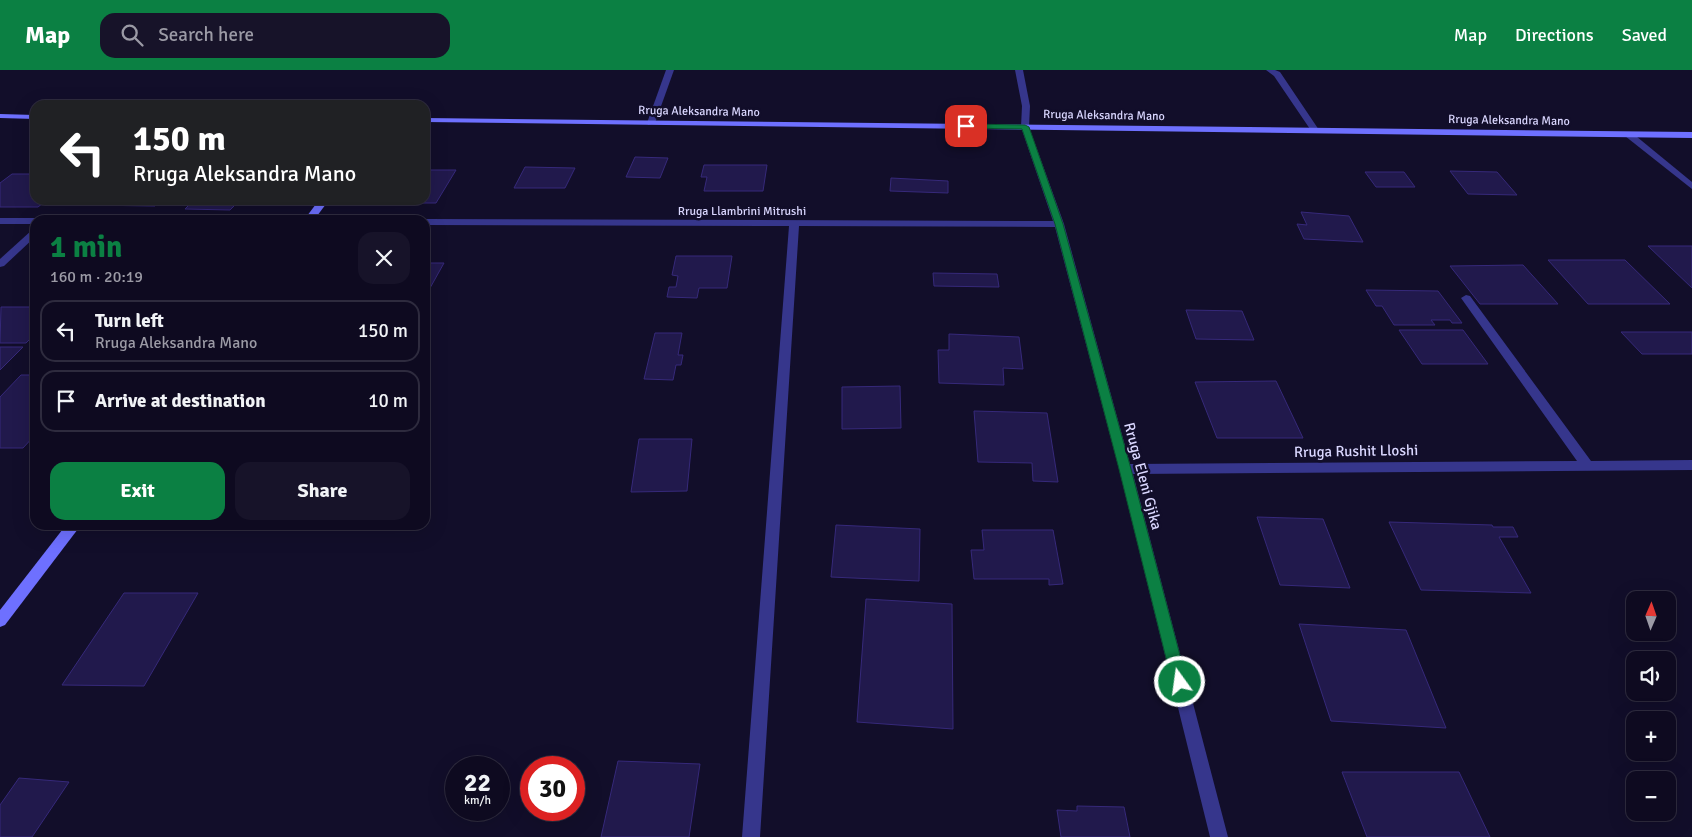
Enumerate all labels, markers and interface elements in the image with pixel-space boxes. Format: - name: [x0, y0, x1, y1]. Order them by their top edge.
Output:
- search box: [100, 13, 450, 58]
- text: Map: [25, 20, 70, 50]
- icon: search: [118, 21, 146, 49]
- text: Search here: [158, 23, 254, 47]
- text: Map: [1454, 24, 1487, 46]
- text: Directions: [1515, 24, 1594, 46]
- text: Saved: [1622, 24, 1667, 46]
- street label: Rruga Aleksandra Mano: [638, 103, 760, 120]
- pin: [945, 105, 987, 147]
- street label: Rruga Aleksandra Mano: [1043, 107, 1165, 124]
- icon: arrive: [952, 112, 980, 140]
- street label: Rruga Aleksandra Mano: [1448, 112, 1570, 129]
- text: 150 m: [133, 117, 226, 160]
- icon: left: [50, 120, 115, 185]
- text: Rruga Aleksandra Mano: [133, 160, 356, 187]
- street label: Rruga Llambrini Mitrushi: [678, 204, 806, 219]
- text: 1 min: [50, 229, 122, 266]
- button: close: [358, 232, 410, 284]
- text: 160 m · 20:19: [50, 267, 143, 287]
- text: Turn left: [95, 309, 164, 333]
- icon: left: [52, 317, 80, 345]
- text: 150 m: [358, 319, 408, 343]
- text: Rruga Aleksandra Mano: [95, 333, 257, 353]
- icon: arrive: [52, 387, 80, 415]
- text: Arrive at destination: [95, 389, 266, 413]
- text: 10 m: [368, 389, 408, 413]
- street label: Rruga Eleni Gjika: [1120, 420, 1166, 532]
- street label: Rruga Rushit Lloshi: [1294, 441, 1418, 461]
- button: Exit: [50, 462, 225, 520]
- button: Share: [235, 462, 410, 520]
- north arrow: [1626, 591, 1676, 641]
- map controls: [1626, 591, 1676, 821]
- button: sound: [1626, 651, 1676, 701]
- position arrow: [1153, 655, 1205, 707]
- button: +: [1626, 711, 1676, 761]
- speed limit sign: 30: [520, 756, 585, 821]
- text: 22: [464, 767, 491, 798]
- button: −: [1626, 771, 1676, 821]
- text: km/h: [464, 793, 491, 808]

